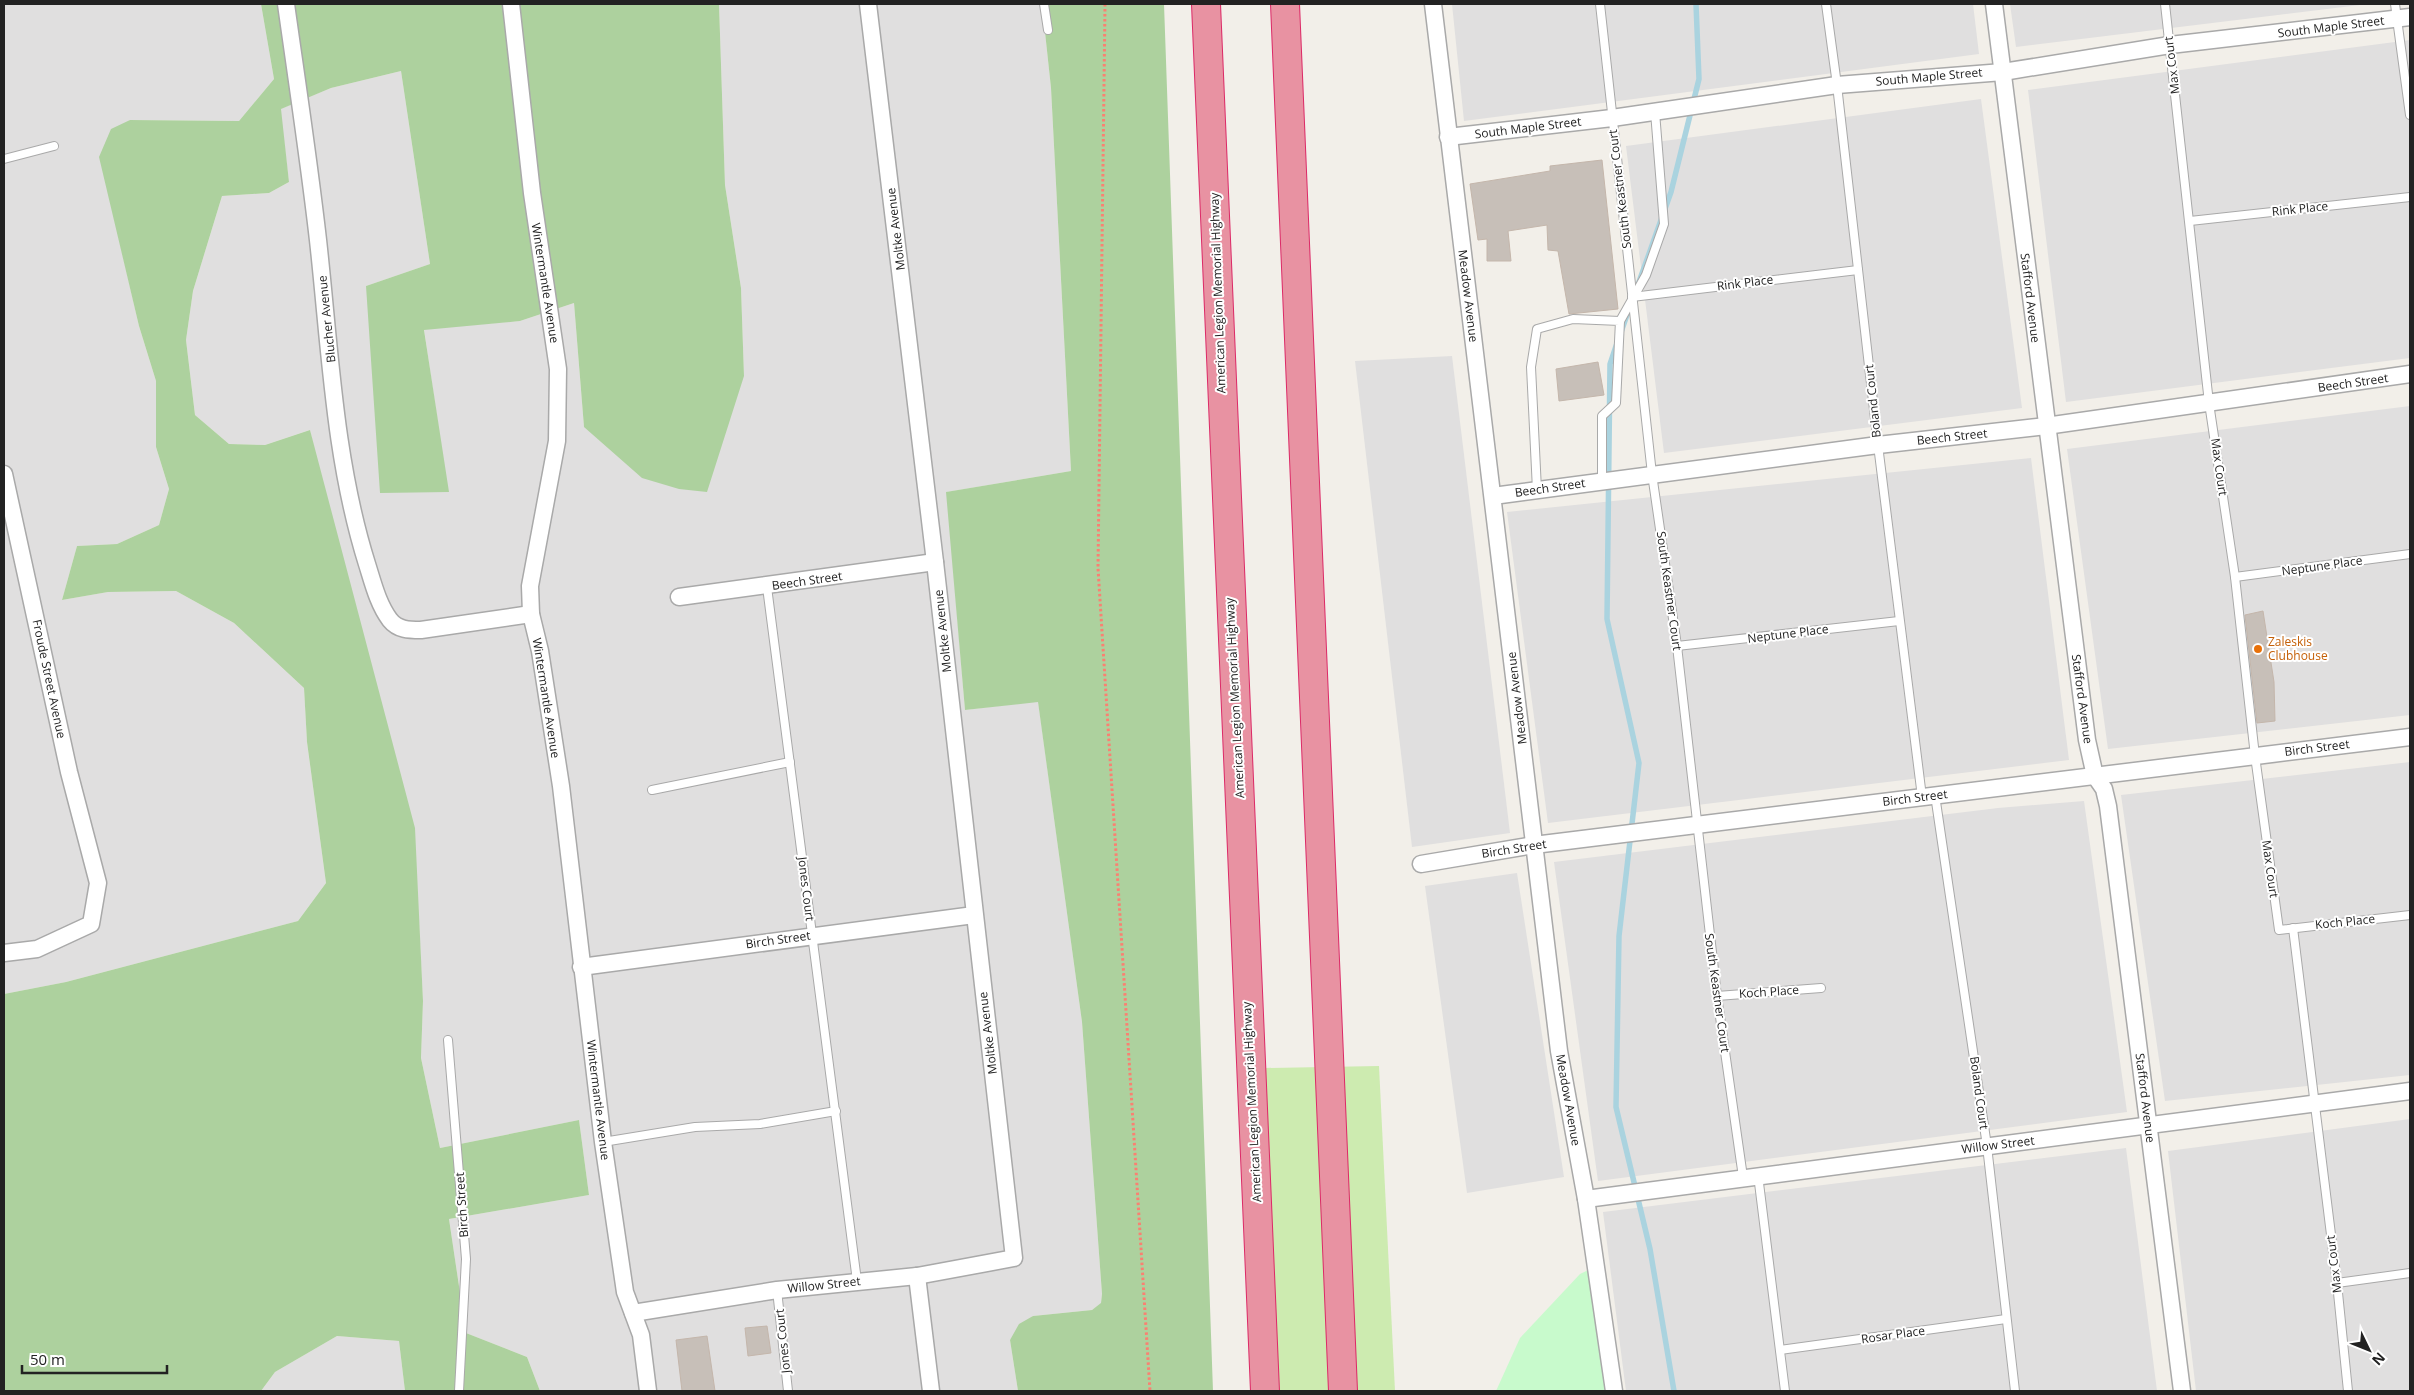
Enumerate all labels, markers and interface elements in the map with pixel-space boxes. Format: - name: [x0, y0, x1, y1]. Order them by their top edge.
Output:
- street label: South Maple Street: [2277, 12, 2385, 41]
- street label: Max Court: [2160, 35, 2183, 95]
- street label: South Maple Street: [1875, 63, 1983, 90]
- street label: South Maple Street: [1474, 113, 1582, 142]
- street label: South Keastner Court: [1604, 128, 1635, 250]
- street label: Moltke Avenue: [882, 186, 909, 271]
- street label: American Legion Memorial Highway: [1205, 191, 1229, 394]
- street label: Rink Place: [2271, 197, 2329, 220]
- street label: Wintermantle Avenue: [528, 222, 563, 344]
- street label: Meadow Avenue: [1454, 249, 1483, 343]
- street label: Stafford Avenue: [2017, 252, 2044, 344]
- street label: Rink Place: [1716, 271, 1774, 294]
- street label: Blucher Avenue: [313, 274, 340, 364]
- street label: Boland Court: [1860, 363, 1885, 439]
- street label: Beech Street: [2317, 369, 2389, 396]
- street label: Beech Street: [1916, 424, 1988, 449]
- street label: Max Court: [2207, 437, 2232, 497]
- street label: Beech Street: [1514, 474, 1586, 501]
- street label: South Keastner Court: [1653, 530, 1686, 652]
- street label: Neptune Place: [2280, 551, 2364, 580]
- street label: Beech Street: [771, 567, 843, 594]
- street label: Moltke Avenue: [930, 589, 955, 673]
- street label: American Legion Memorial Highway: [1221, 596, 1248, 799]
- street label: Froude Street Avenue: [29, 618, 70, 740]
- street label: Neptune Place: [1747, 620, 1830, 647]
- place label: Zaleskis Clubhouse: [2268, 633, 2328, 664]
- street label: Wintermantle Avenue: [529, 637, 564, 759]
- marker: Zaleskis Clubhouse: [2252, 643, 2264, 655]
- street label: Meadow Avenue: [1502, 651, 1531, 745]
- street label: Stafford Avenue: [2068, 653, 2097, 745]
- street label: Birch Street: [2283, 735, 2350, 760]
- street label: Birch Street: [1881, 785, 1948, 810]
- street label: Birch Street: [1480, 835, 1548, 862]
- street label: Max Court: [2258, 839, 2283, 899]
- street label: Jones Court: [794, 855, 819, 922]
- street label: Koch Place: [2314, 910, 2376, 933]
- street label: Birch Street: [744, 927, 812, 952]
- street label: South Keastner Court: [1701, 932, 1734, 1054]
- street label: Koch Place: [1738, 981, 1800, 1002]
- street label: Moltke Avenue: [974, 990, 1001, 1075]
- street label: American Legion Memorial Highway: [1238, 1000, 1265, 1203]
- street label: Wintermantle Avenue: [583, 1039, 614, 1162]
- street label: Stafford Avenue: [2132, 1052, 2159, 1144]
- street label: Meadow Avenue: [1552, 1053, 1585, 1147]
- street label: Boland Court: [1966, 1055, 1993, 1131]
- street label: Willow Street: [1961, 1132, 2035, 1157]
- street label: Birch Street: [451, 1172, 472, 1238]
- street label: Max Court: [2322, 1234, 2345, 1294]
- street label: Willow Street: [787, 1272, 861, 1297]
- street label: Jones Court: [771, 1308, 794, 1375]
- street label: Rosar Place: [1860, 1322, 1926, 1347]
- north arrow: [2344, 1325, 2394, 1375]
- scale bar: [22, 1342, 168, 1374]
- text: 50 m: [30, 1349, 65, 1369]
- text: N: [2368, 1349, 2390, 1370]

